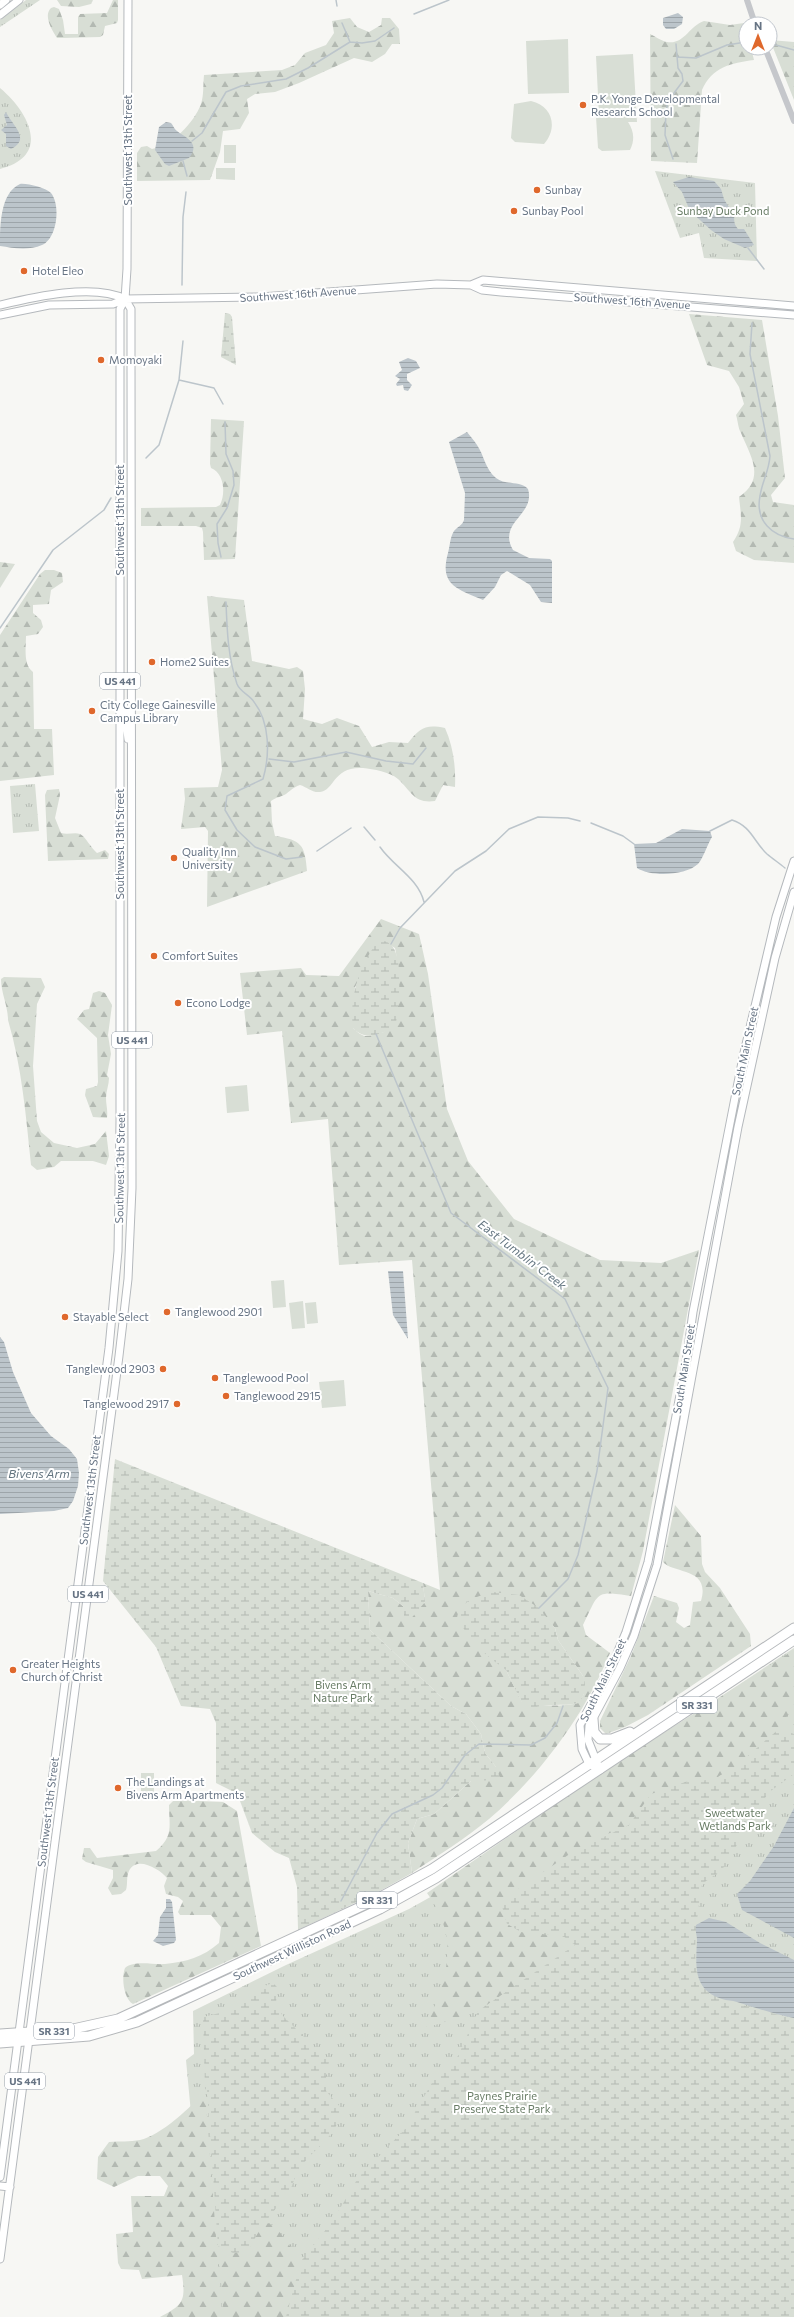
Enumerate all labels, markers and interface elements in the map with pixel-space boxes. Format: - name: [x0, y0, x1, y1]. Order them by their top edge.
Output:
- north arrow: [738, 16, 778, 56]
- text: N: [754, 19, 762, 32]
- place label: P.K. Yonge Developmental Research School: [591, 92, 720, 118]
- street label: Southwest 13th Street: [121, 94, 134, 205]
- marker: P.K. Yonge Developmental Research School: [578, 100, 588, 110]
- place label: Sunbay: [545, 183, 582, 196]
- marker: Sunbay: [532, 185, 542, 195]
- place label: Sunbay Pool: [522, 204, 583, 217]
- park label: Sunbay Duck Pond: [677, 204, 769, 217]
- marker: Sunbay Pool: [509, 206, 519, 216]
- place label: Hotel Eleo: [32, 264, 84, 277]
- marker: Hotel Eleo: [19, 266, 29, 276]
- street label: Southwest 16th Avenue: [239, 283, 357, 304]
- street label: Southwest 16th Avenue: [573, 290, 691, 311]
- place label: Momoyaki: [109, 353, 162, 366]
- marker: Momoyaki: [96, 355, 106, 365]
- street label: Southwest 13th Street: [113, 464, 126, 575]
- place label: Home2 Suites: [160, 655, 229, 668]
- marker: Home2 Suites: [147, 657, 157, 667]
- road number: US 441: [100, 673, 140, 689]
- place label: City College Gainesville Campus Library: [100, 698, 216, 724]
- marker: City College Gainesville Campus Library: [87, 706, 97, 716]
- street label: Southwest 13th Street: [113, 788, 126, 899]
- place label: Quality Inn University: [182, 845, 237, 871]
- marker: Quality Inn University: [169, 853, 179, 863]
- place label: Comfort Suites: [162, 949, 238, 962]
- marker: Comfort Suites: [149, 951, 159, 961]
- place label: Econo Lodge: [186, 996, 251, 1009]
- marker: Econo Lodge: [173, 998, 183, 1008]
- street label: South Main Street: [729, 1005, 760, 1097]
- road number: US 441: [112, 1032, 152, 1048]
- street label: Southwest 13th Street: [112, 1112, 127, 1224]
- water label: East Tumblin' Creek: [476, 1216, 570, 1292]
- place label: Tanglewood 2901: [175, 1305, 262, 1318]
- marker: Tanglewood 2901: [162, 1307, 172, 1317]
- place label: Stayable Select: [73, 1310, 149, 1323]
- marker: Stayable Select: [60, 1312, 70, 1322]
- street label: South Main Street: [670, 1323, 697, 1415]
- place label: Tanglewood 2903: [66, 1362, 155, 1375]
- marker: Tanglewood 2903: [158, 1364, 168, 1374]
- place label: Tanglewood Pool: [223, 1371, 308, 1384]
- marker: Tanglewood Pool: [210, 1373, 220, 1383]
- place label: Tanglewood 2915: [234, 1389, 321, 1402]
- marker: Tanglewood 2915: [221, 1391, 231, 1401]
- place label: Tanglewood 2917: [83, 1397, 169, 1410]
- marker: Tanglewood 2917: [172, 1399, 182, 1409]
- street label: Southwest 13th Street: [76, 1434, 103, 1546]
- water label: Bivens Arm: [8, 1466, 70, 1480]
- road number: US 441: [68, 1586, 108, 1602]
- street label: South Main Street: [577, 1636, 628, 1723]
- place label: Greater Heights Church of Christ: [21, 1657, 103, 1683]
- marker: Greater Heights Church of Christ: [8, 1665, 18, 1675]
- park label: Bivens Arm Nature Park: [313, 1678, 373, 1704]
- road number: SR 331: [677, 1697, 717, 1713]
- street label: Southwest 13th Street: [34, 1756, 61, 1868]
- place label: The Landings at Bivens Arm Apartments: [126, 1775, 244, 1801]
- marker: The Landings at Bivens Arm Apartments: [113, 1783, 123, 1793]
- park label: Sweetwater Wetlands Park: [699, 1806, 771, 1832]
- road number: SR 331: [357, 1892, 397, 1908]
- street label: Southwest Williston Road: [231, 1917, 353, 1983]
- road number: SR 331: [34, 2023, 74, 2039]
- road number: US 441: [5, 2073, 45, 2089]
- park label: Paynes Prairie Preserve State Park: [453, 2089, 551, 2115]

